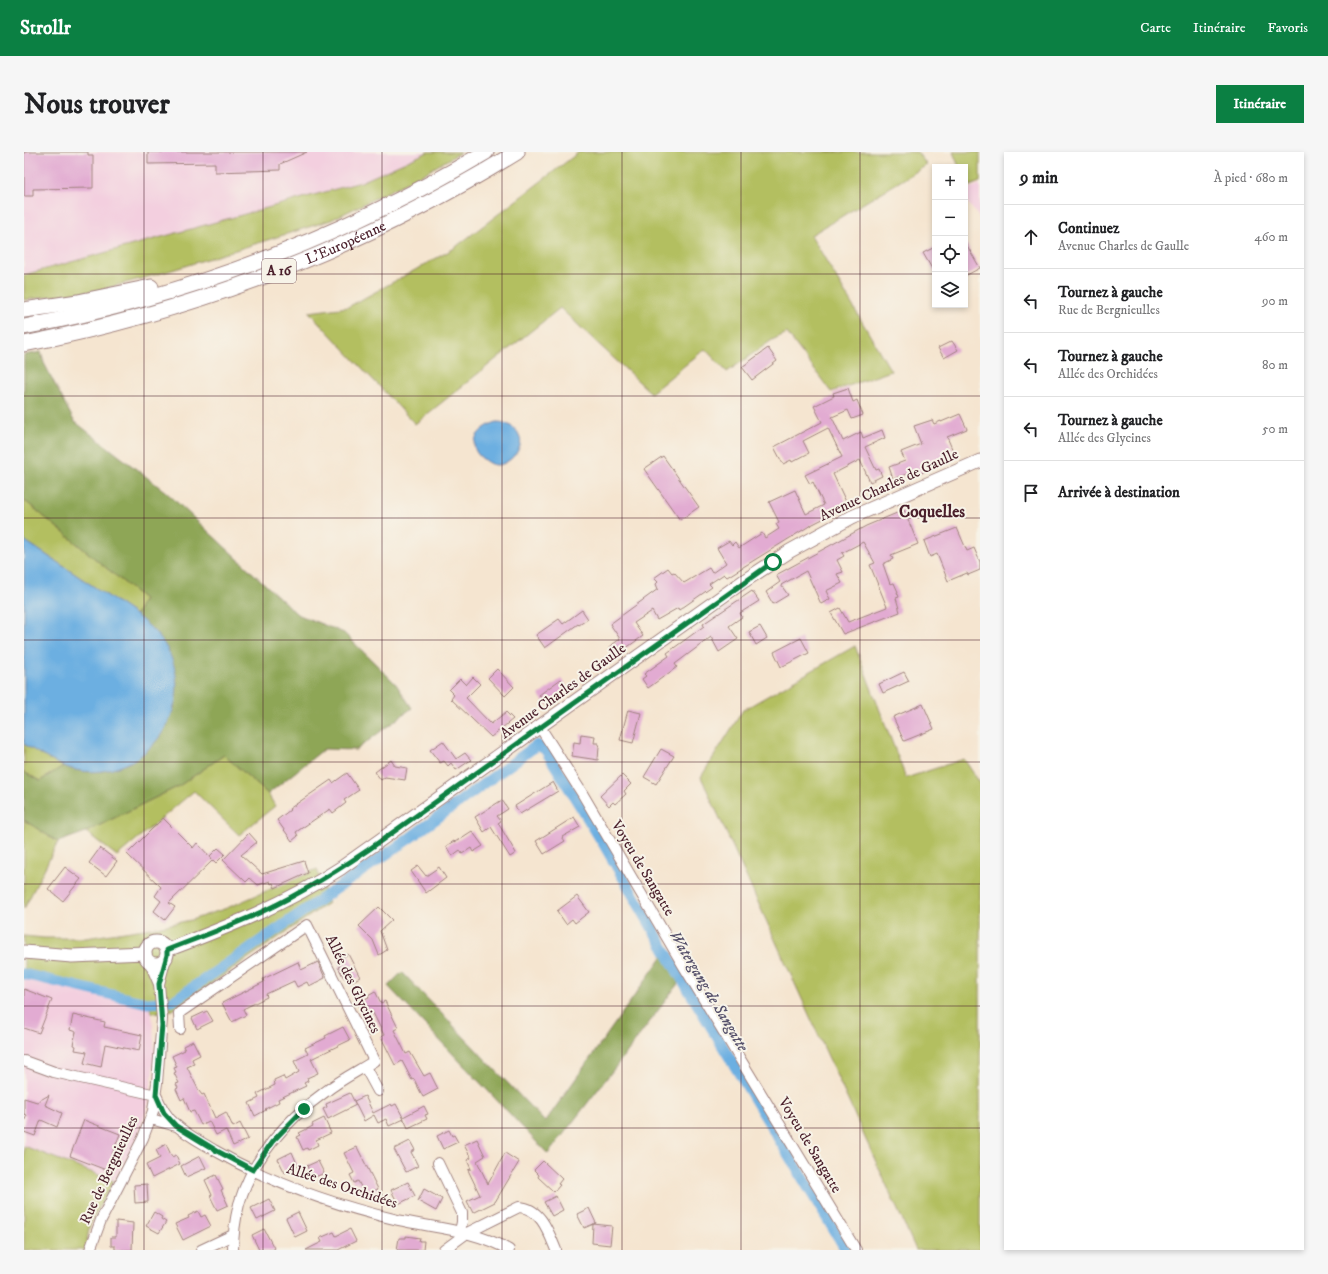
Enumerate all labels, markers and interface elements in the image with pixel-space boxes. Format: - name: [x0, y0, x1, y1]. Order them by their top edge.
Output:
- text: Strollr: [20, 17, 71, 40]
- text: Carte: [1140, 19, 1171, 37]
- text: Itinéraire: [1193, 19, 1246, 37]
- text: Favoris: [1268, 19, 1308, 37]
- button: Itinéraire: [1216, 85, 1304, 123]
- text: Nous trouver: [24, 87, 170, 122]
- map controls: [932, 164, 968, 308]
- button: +: [932, 164, 968, 200]
- text: 9 min: [1020, 167, 1058, 189]
- text: À pied · 680 m: [1214, 170, 1288, 186]
- button: −: [932, 200, 968, 236]
- street label: L'Européenne: [303, 216, 389, 268]
- text: Continuez: [1058, 219, 1119, 238]
- icon: ahead: [1020, 226, 1042, 248]
- text: 460 m: [1254, 229, 1288, 245]
- button: locate: [932, 236, 968, 272]
- text: Avenue Charles de Gaulle: [1058, 238, 1189, 254]
- road number: A 16: [262, 259, 296, 283]
- button: layers: [932, 272, 968, 308]
- text: Tournez à gauche: [1058, 283, 1163, 302]
- icon: left: [1020, 290, 1042, 312]
- text: 90 m: [1262, 293, 1288, 309]
- text: Rue de Bergnieulles: [1058, 302, 1160, 318]
- text: Tournez à gauche: [1058, 347, 1163, 366]
- icon: left: [1020, 354, 1042, 376]
- text: 80 m: [1262, 357, 1288, 373]
- text: Allée des Orchidées: [1058, 366, 1158, 382]
- text: Tournez à gauche: [1058, 411, 1163, 430]
- icon: left: [1020, 418, 1042, 440]
- text: 50 m: [1262, 421, 1288, 437]
- text: Allée des Glycines: [1058, 430, 1151, 446]
- street label: Avenue Charles de Gaulle: [816, 444, 962, 526]
- icon: arrive: [1020, 482, 1042, 504]
- text: Arrivée à destination: [1058, 483, 1180, 502]
- district label: Coquelles: [899, 501, 965, 523]
- route start: [764, 553, 782, 571]
- street label: Avenue Charles de Gaulle: [496, 639, 630, 743]
- street label: Voyeu de Sangatte: [606, 816, 679, 919]
- water label: Watergang de Sangatte: [665, 927, 753, 1056]
- street label: Allée des Glycines: [321, 932, 385, 1036]
- street label: Voyeu de Sangatte: [773, 1093, 846, 1196]
- route end: [295, 1100, 313, 1118]
- street label: Rue de Bergnieulles: [76, 1113, 142, 1227]
- street label: Allée des Orchidées: [284, 1159, 400, 1213]

